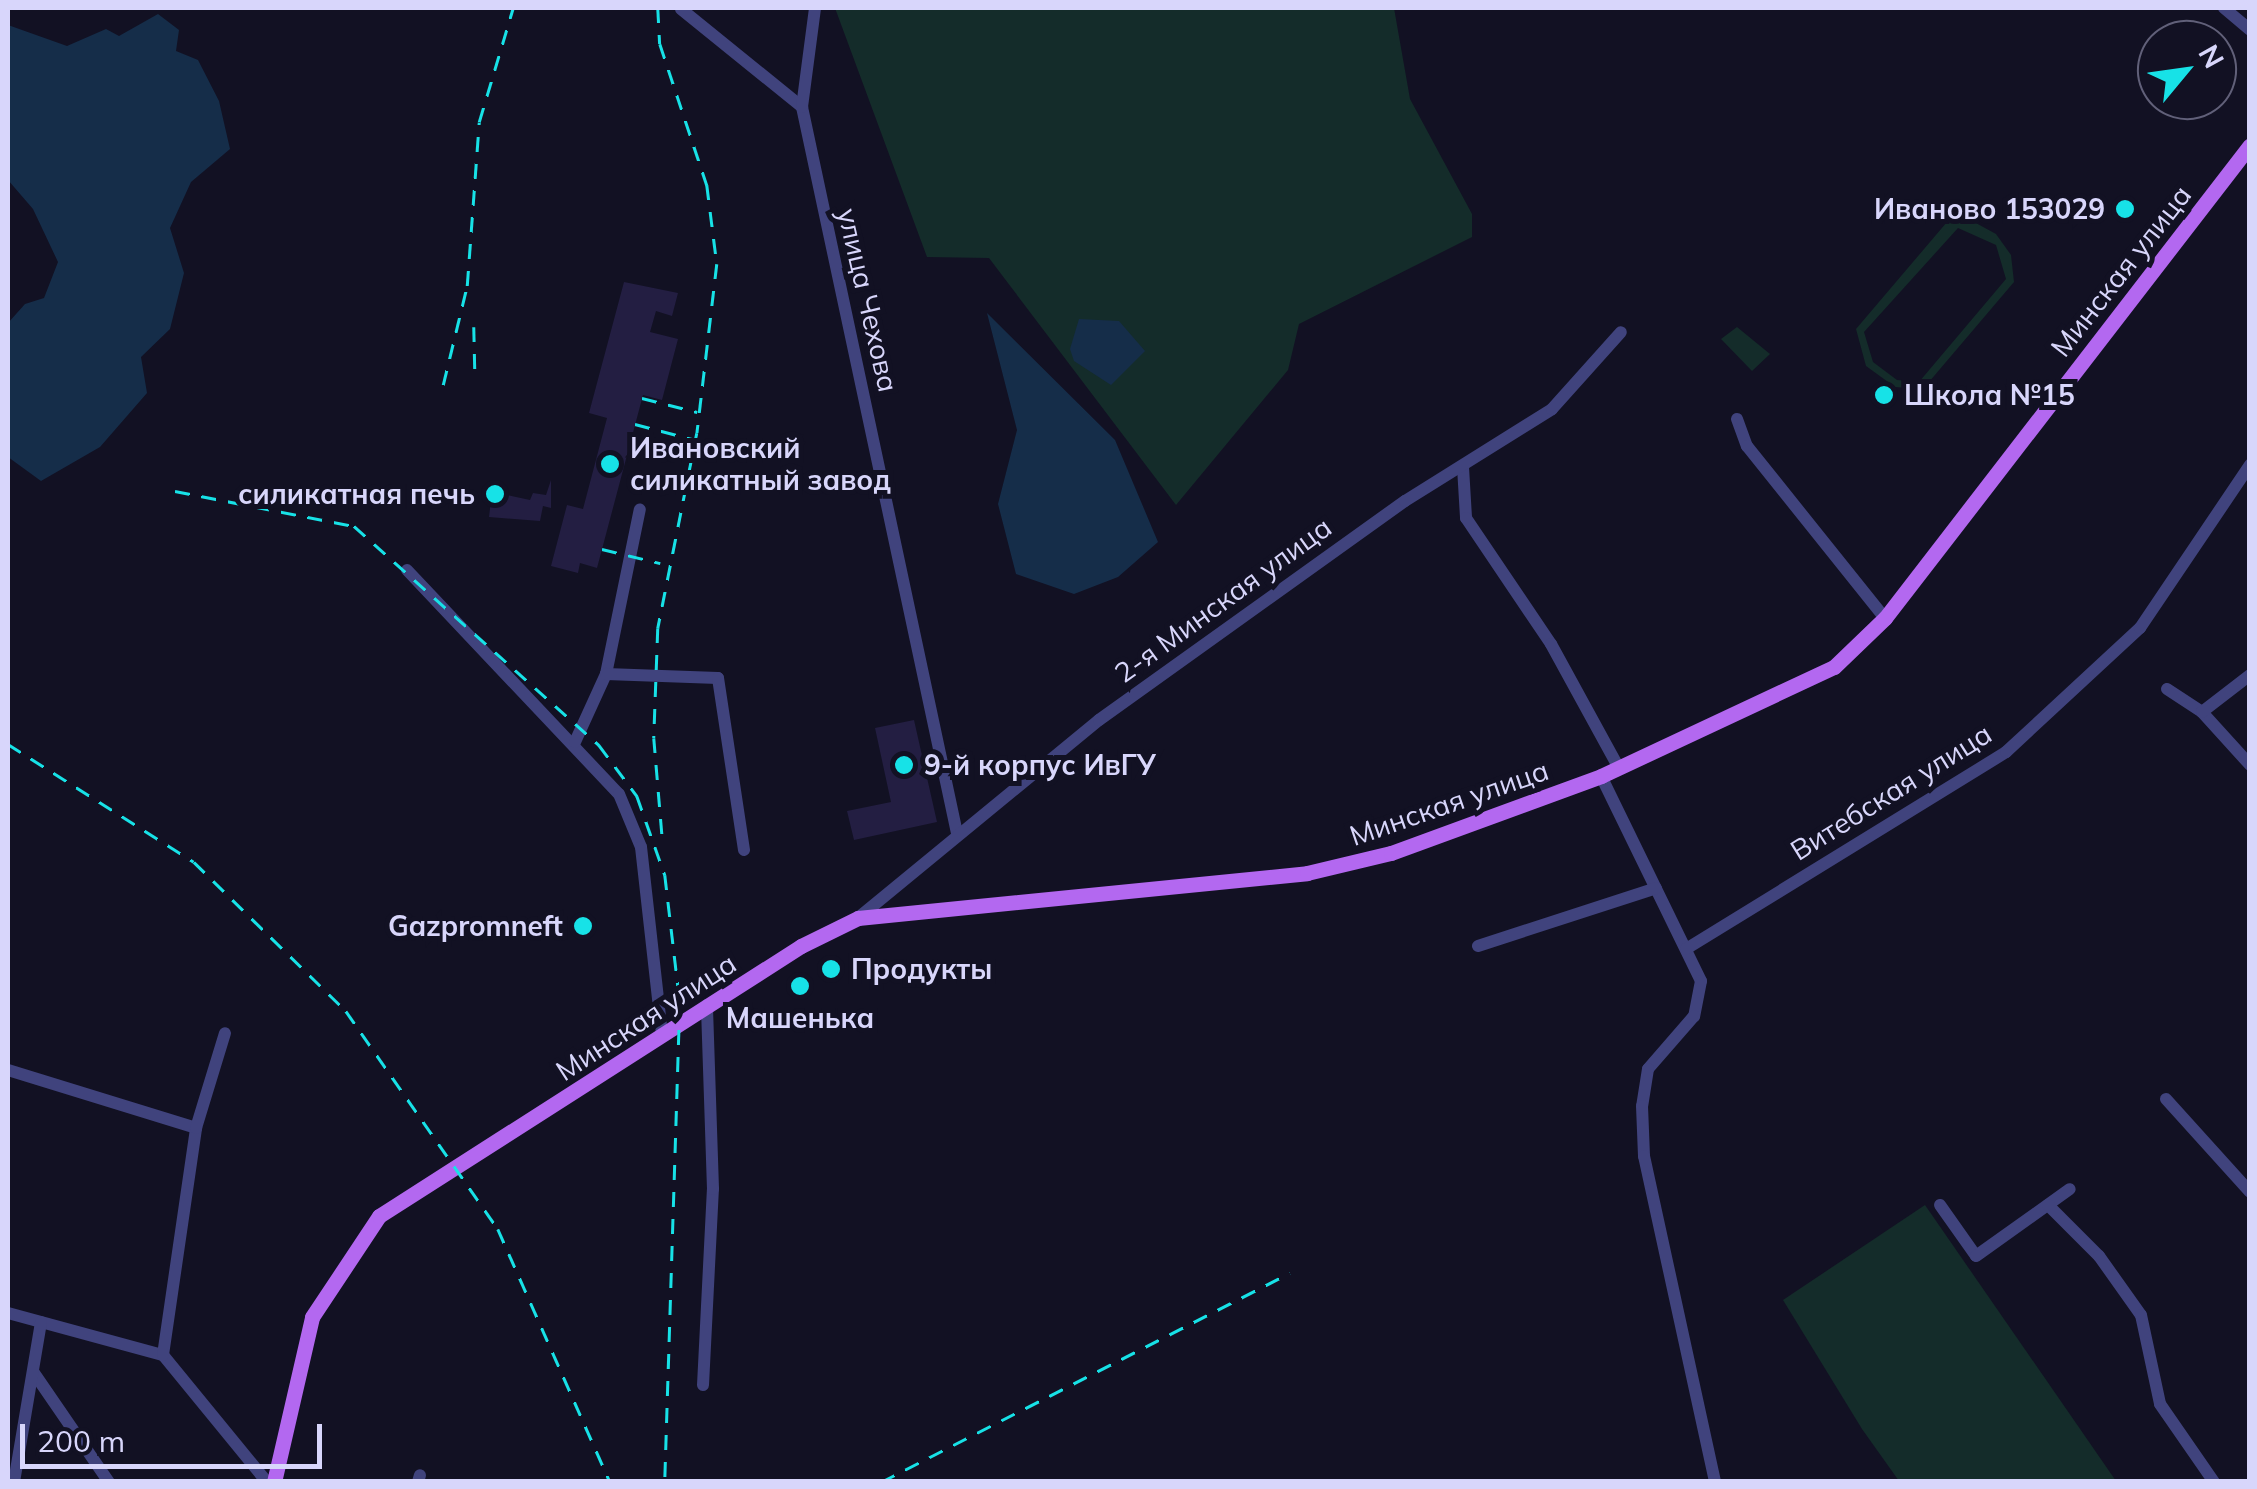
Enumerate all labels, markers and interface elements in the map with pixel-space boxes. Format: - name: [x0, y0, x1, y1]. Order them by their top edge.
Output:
- north arrow: [2137, 20, 2237, 120]
- text: N: [2191, 38, 2232, 74]
- street label: Минская улица: [2044, 179, 2198, 363]
- place label: Иваново 153029: [1874, 192, 2105, 226]
- marker: Иваново 153029: [2114, 198, 2136, 220]
- street label: улица Чехова: [831, 205, 905, 395]
- place label: Школа №15: [1904, 378, 2075, 412]
- marker: Школа №15: [1873, 384, 1895, 406]
- place label: Ивановский силикатный завод: [630, 431, 891, 497]
- marker: Ивановский силикатный завод: [599, 453, 621, 475]
- place label: силикатная печь: [238, 477, 475, 511]
- marker: силикатная печь: [484, 483, 506, 505]
- street label: 2-я Минская улица: [1108, 510, 1338, 690]
- street label: Витебская улица: [1784, 717, 1998, 867]
- place label: 9-й корпус ИвГУ: [924, 748, 1156, 782]
- street label: Минская улица: [1345, 753, 1553, 853]
- marker: 9-й корпус ИвГУ: [893, 754, 915, 776]
- place label: Gazpromneft: [388, 909, 563, 943]
- marker: Gazpromneft: [572, 915, 594, 937]
- street label: Минская улица: [550, 946, 742, 1088]
- place label: Продукты: [851, 952, 992, 986]
- marker: Продукты: [820, 958, 842, 980]
- marker: Машенька: [789, 975, 811, 997]
- place label: Машенька: [726, 1001, 874, 1035]
- scale bar: [25, 1404, 328, 1466]
- text: 200 m: [37, 1422, 125, 1460]

